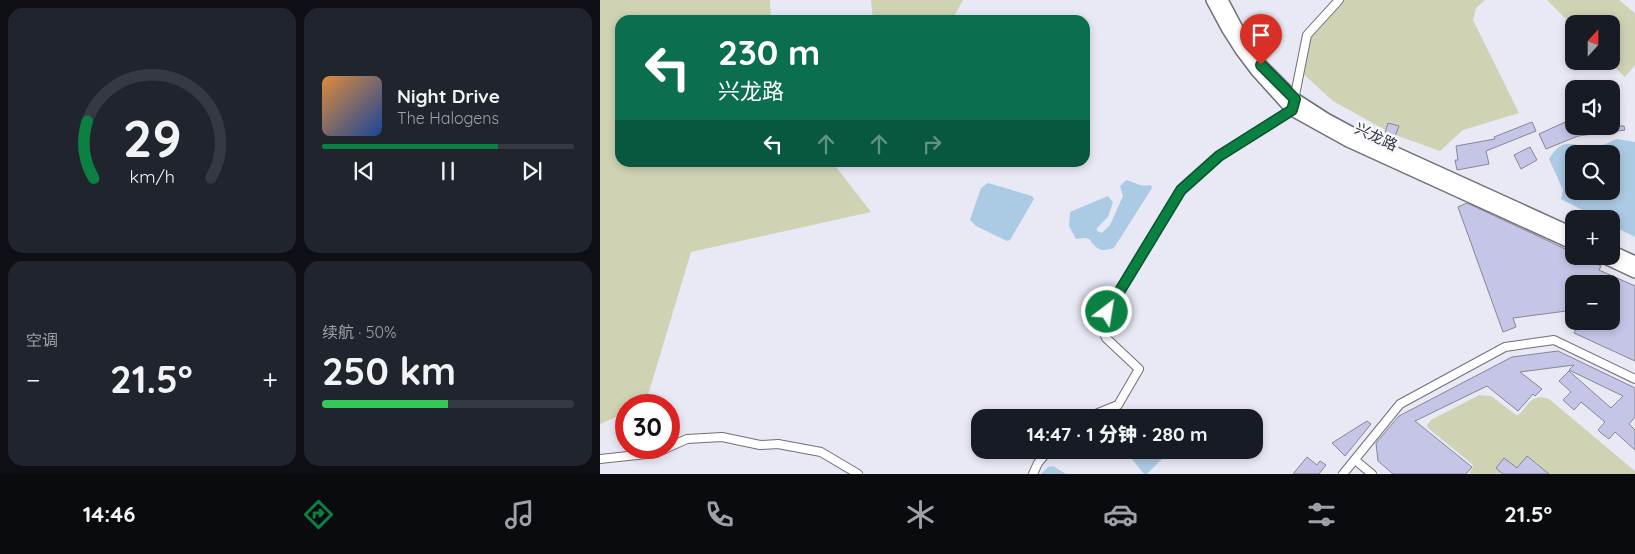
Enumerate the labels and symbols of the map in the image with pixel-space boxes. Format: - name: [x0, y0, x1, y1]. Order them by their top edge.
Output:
- pin: [1240, 14, 1282, 65]
- north arrow: [1565, 15, 1620, 70]
- street label: 兴龙路: [1352, 118, 1401, 155]
- position arrow: [1080, 285, 1132, 337]
- speed limit sign: 30: [615, 394, 680, 459]

